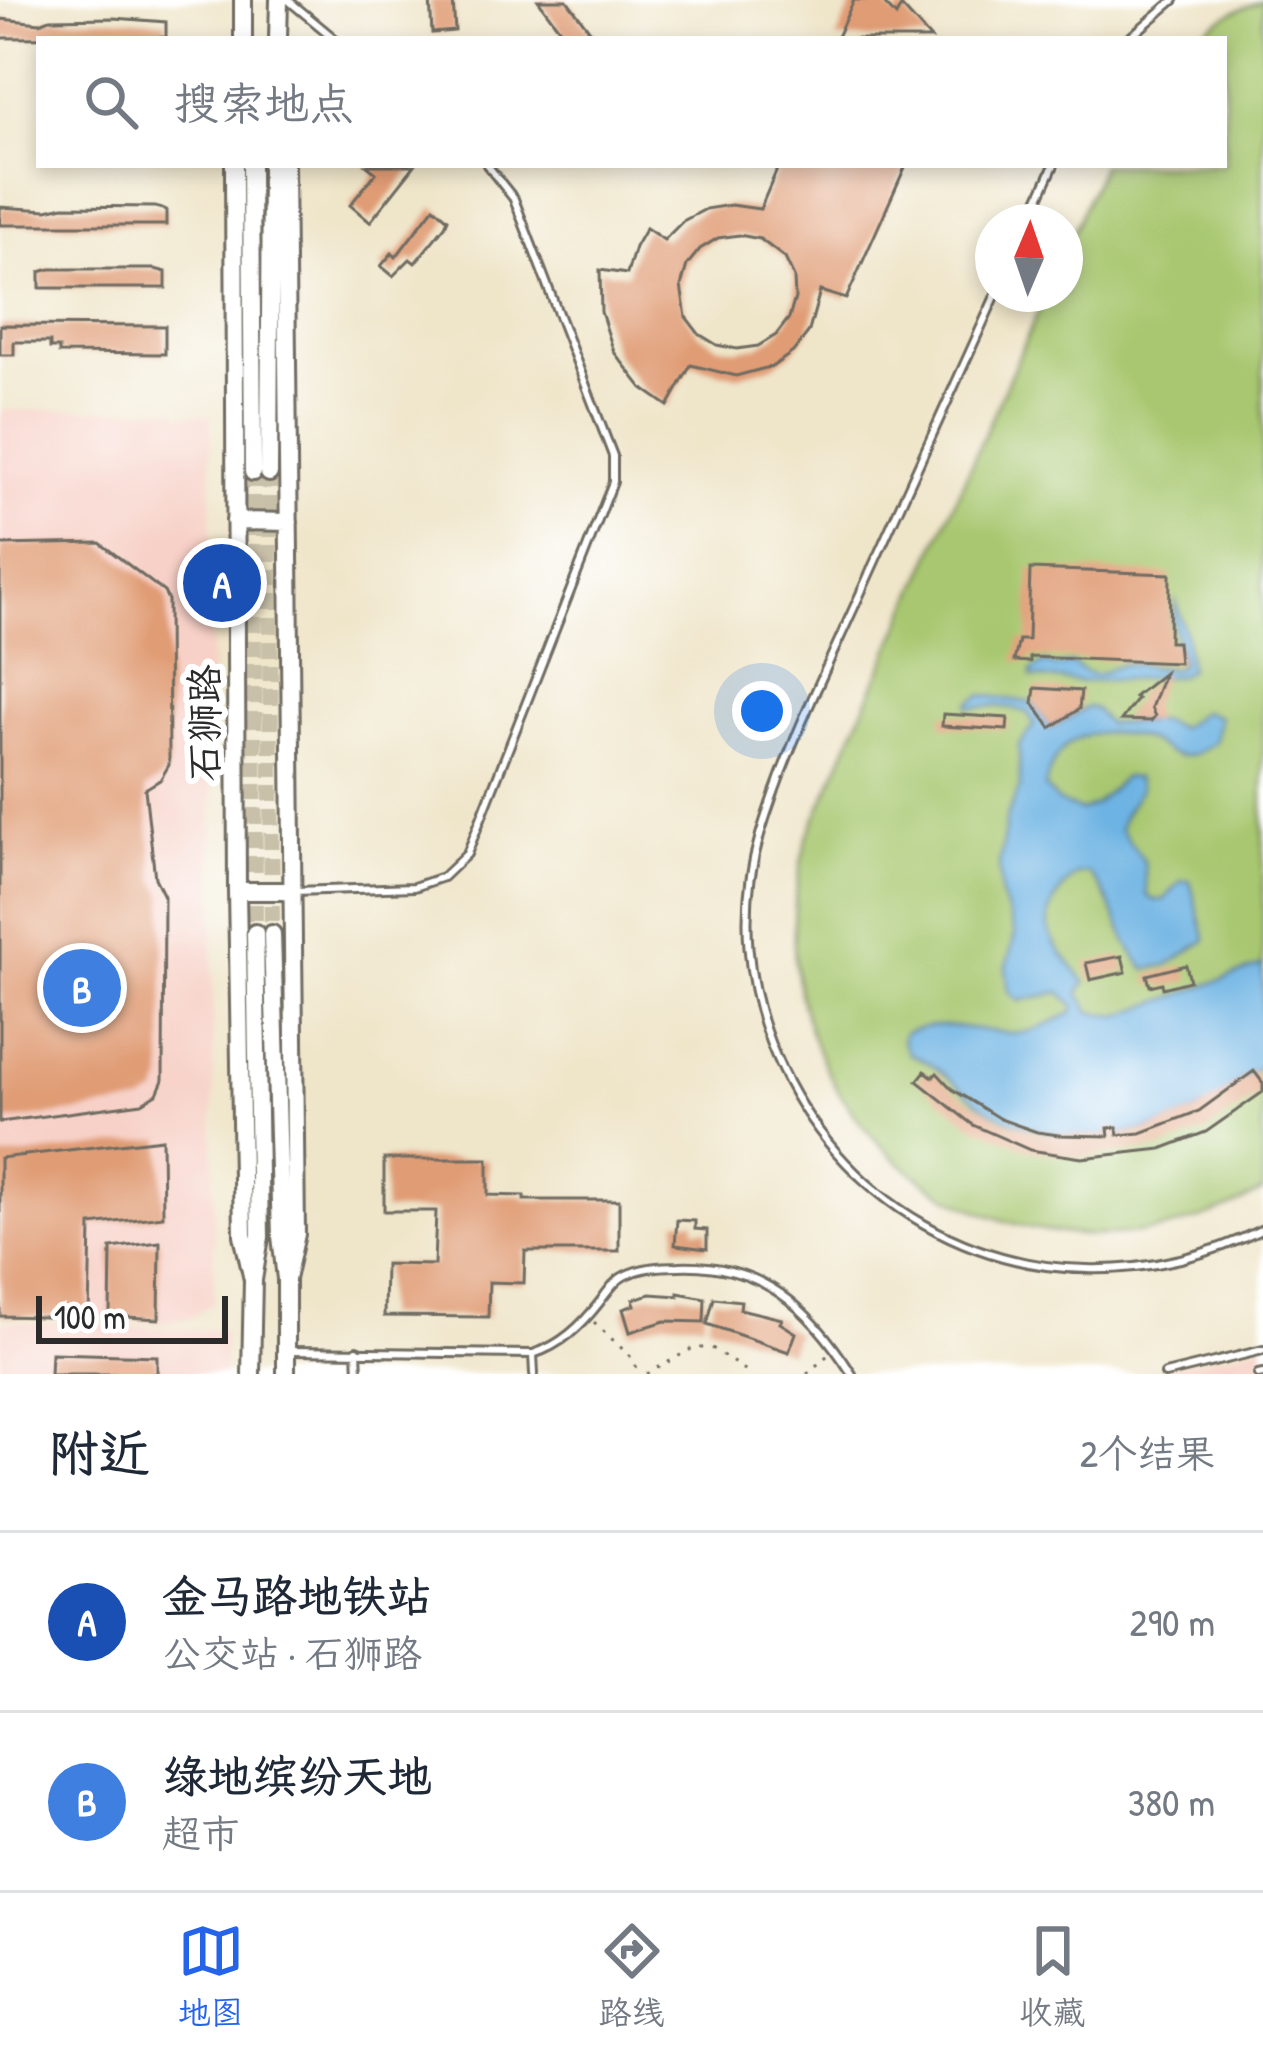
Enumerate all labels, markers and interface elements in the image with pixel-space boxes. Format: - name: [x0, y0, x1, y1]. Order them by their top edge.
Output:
- search box: [36, 36, 1227, 168]
- icon: search: [78, 69, 144, 135]
- text: 搜索地点: [174, 72, 354, 133]
- north arrow: [975, 204, 1083, 312]
- pin: A: [183, 538, 261, 628]
- street label: 石狮路: [177, 664, 230, 782]
- your location: [732, 681, 792, 741]
- pin: B: [43, 943, 121, 1033]
- scale bar: [36, 1290, 228, 1343]
- text: 100 m: [54, 1295, 126, 1339]
- text: 附近: [48, 1418, 150, 1487]
- text: 2个结果: [1080, 1426, 1215, 1479]
- text: 金马路地铁站: [162, 1565, 432, 1626]
- text: A: [77, 1595, 97, 1648]
- text: 290 m: [1129, 1595, 1215, 1648]
- text: 公交站 · 石狮路: [162, 1626, 422, 1679]
- text: 绿地缤纷天地: [162, 1745, 432, 1806]
- text: B: [77, 1775, 97, 1828]
- text: 380 m: [1128, 1775, 1215, 1828]
- text: 超市: [162, 1806, 240, 1859]
- tab: 地图: [178, 1918, 244, 2034]
- tab: 路线: [599, 1918, 665, 2034]
- tab: 收藏: [1020, 1918, 1086, 2034]

